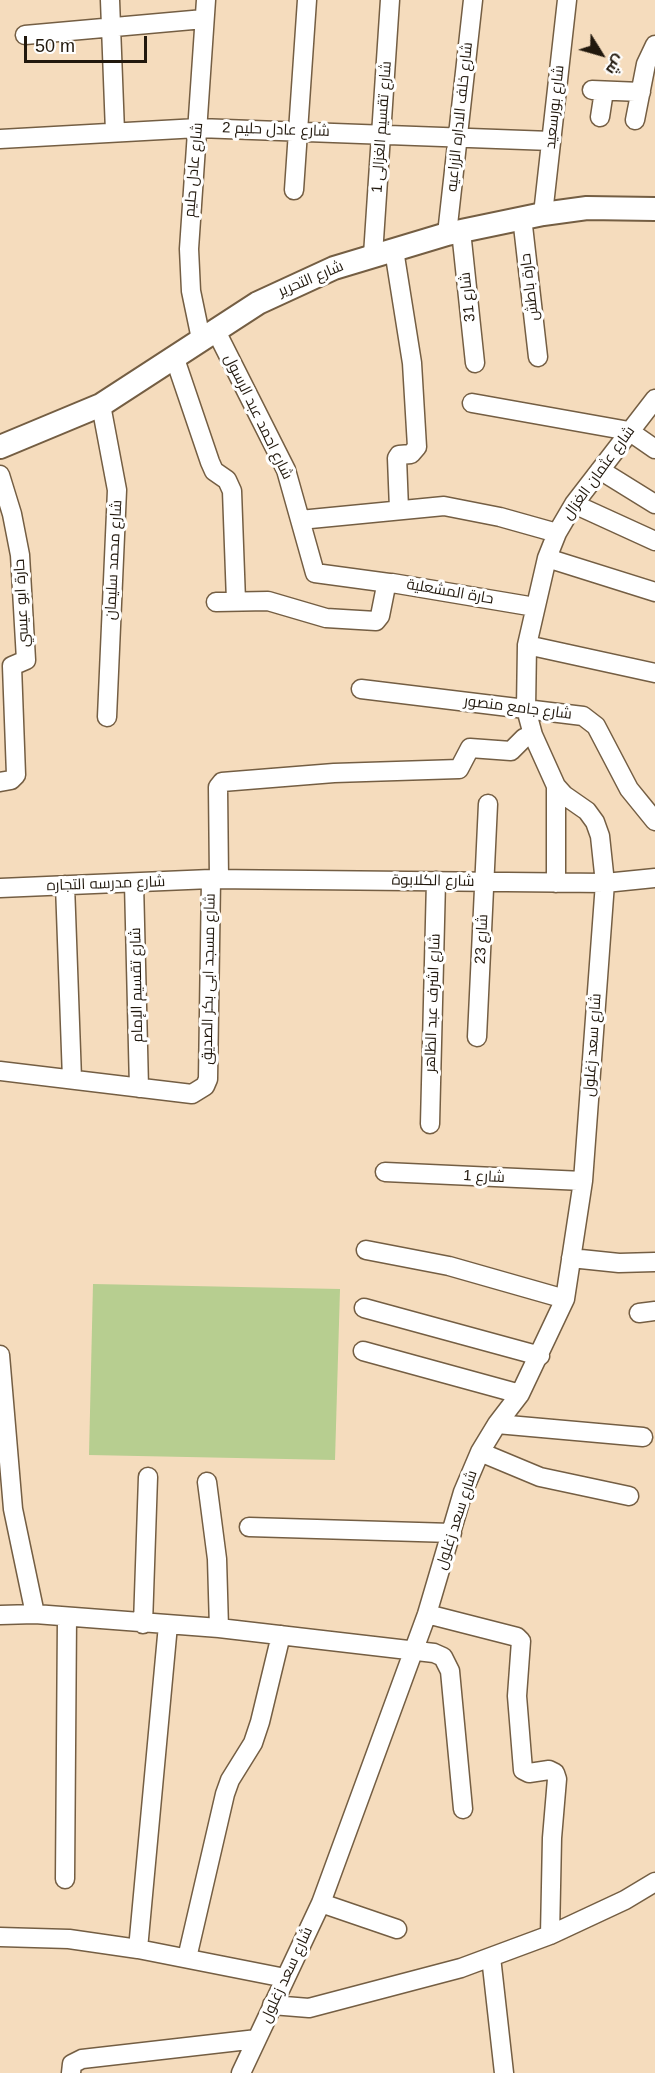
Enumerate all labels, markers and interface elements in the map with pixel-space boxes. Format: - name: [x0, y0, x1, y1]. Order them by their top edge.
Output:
- scale bar: [27, 24, 150, 62]
- north arrow: [571, 24, 631, 84]
- text: 50 m: [35, 36, 75, 56]
- street label: شارع خلف الاداره الزراعيه: [443, 41, 477, 193]
- text: ش: [603, 52, 629, 78]
- street label: شارع تقسيم الغزالى 1: [368, 60, 396, 194]
- street label: شارع بورسعيد: [542, 64, 568, 150]
- street label: شارع عادل حليم 2: [222, 119, 330, 141]
- street label: شارع عادل حليم: [181, 122, 207, 218]
- street label: حارة باطش: [517, 252, 543, 322]
- street label: شارع التحرير: [276, 257, 346, 301]
- street label: شارع 31: [456, 271, 480, 323]
- street label: شارع احمد عبد الرسول: [220, 351, 296, 483]
- street label: شارع عثمان الغزال: [559, 423, 639, 523]
- street label: شارع محمد سليمان: [102, 500, 126, 620]
- street label: حارة ابو عيسي: [11, 558, 33, 648]
- street label: حارة المشعلية: [405, 575, 495, 609]
- street label: شارع جامع منصور: [463, 692, 573, 724]
- street label: شارع الكلابوة: [391, 871, 475, 891]
- street label: شارع مدرسه التجاره: [46, 873, 166, 895]
- street label: شارع مسجد ابى بكر الصديق: [199, 893, 219, 1065]
- street label: شارع 23: [472, 914, 492, 964]
- street label: شارع تقسيم الإمام: [127, 927, 147, 1043]
- street label: شارع اشرف عبد الظاهر: [422, 933, 444, 1073]
- street label: شارع سعد زغلول: [580, 993, 606, 1097]
- street label: شارع 1: [463, 1167, 505, 1187]
- street label: شارع سعد زغلول: [432, 1468, 482, 1572]
- street label: شارع سعد زغلول: [257, 1924, 317, 2026]

